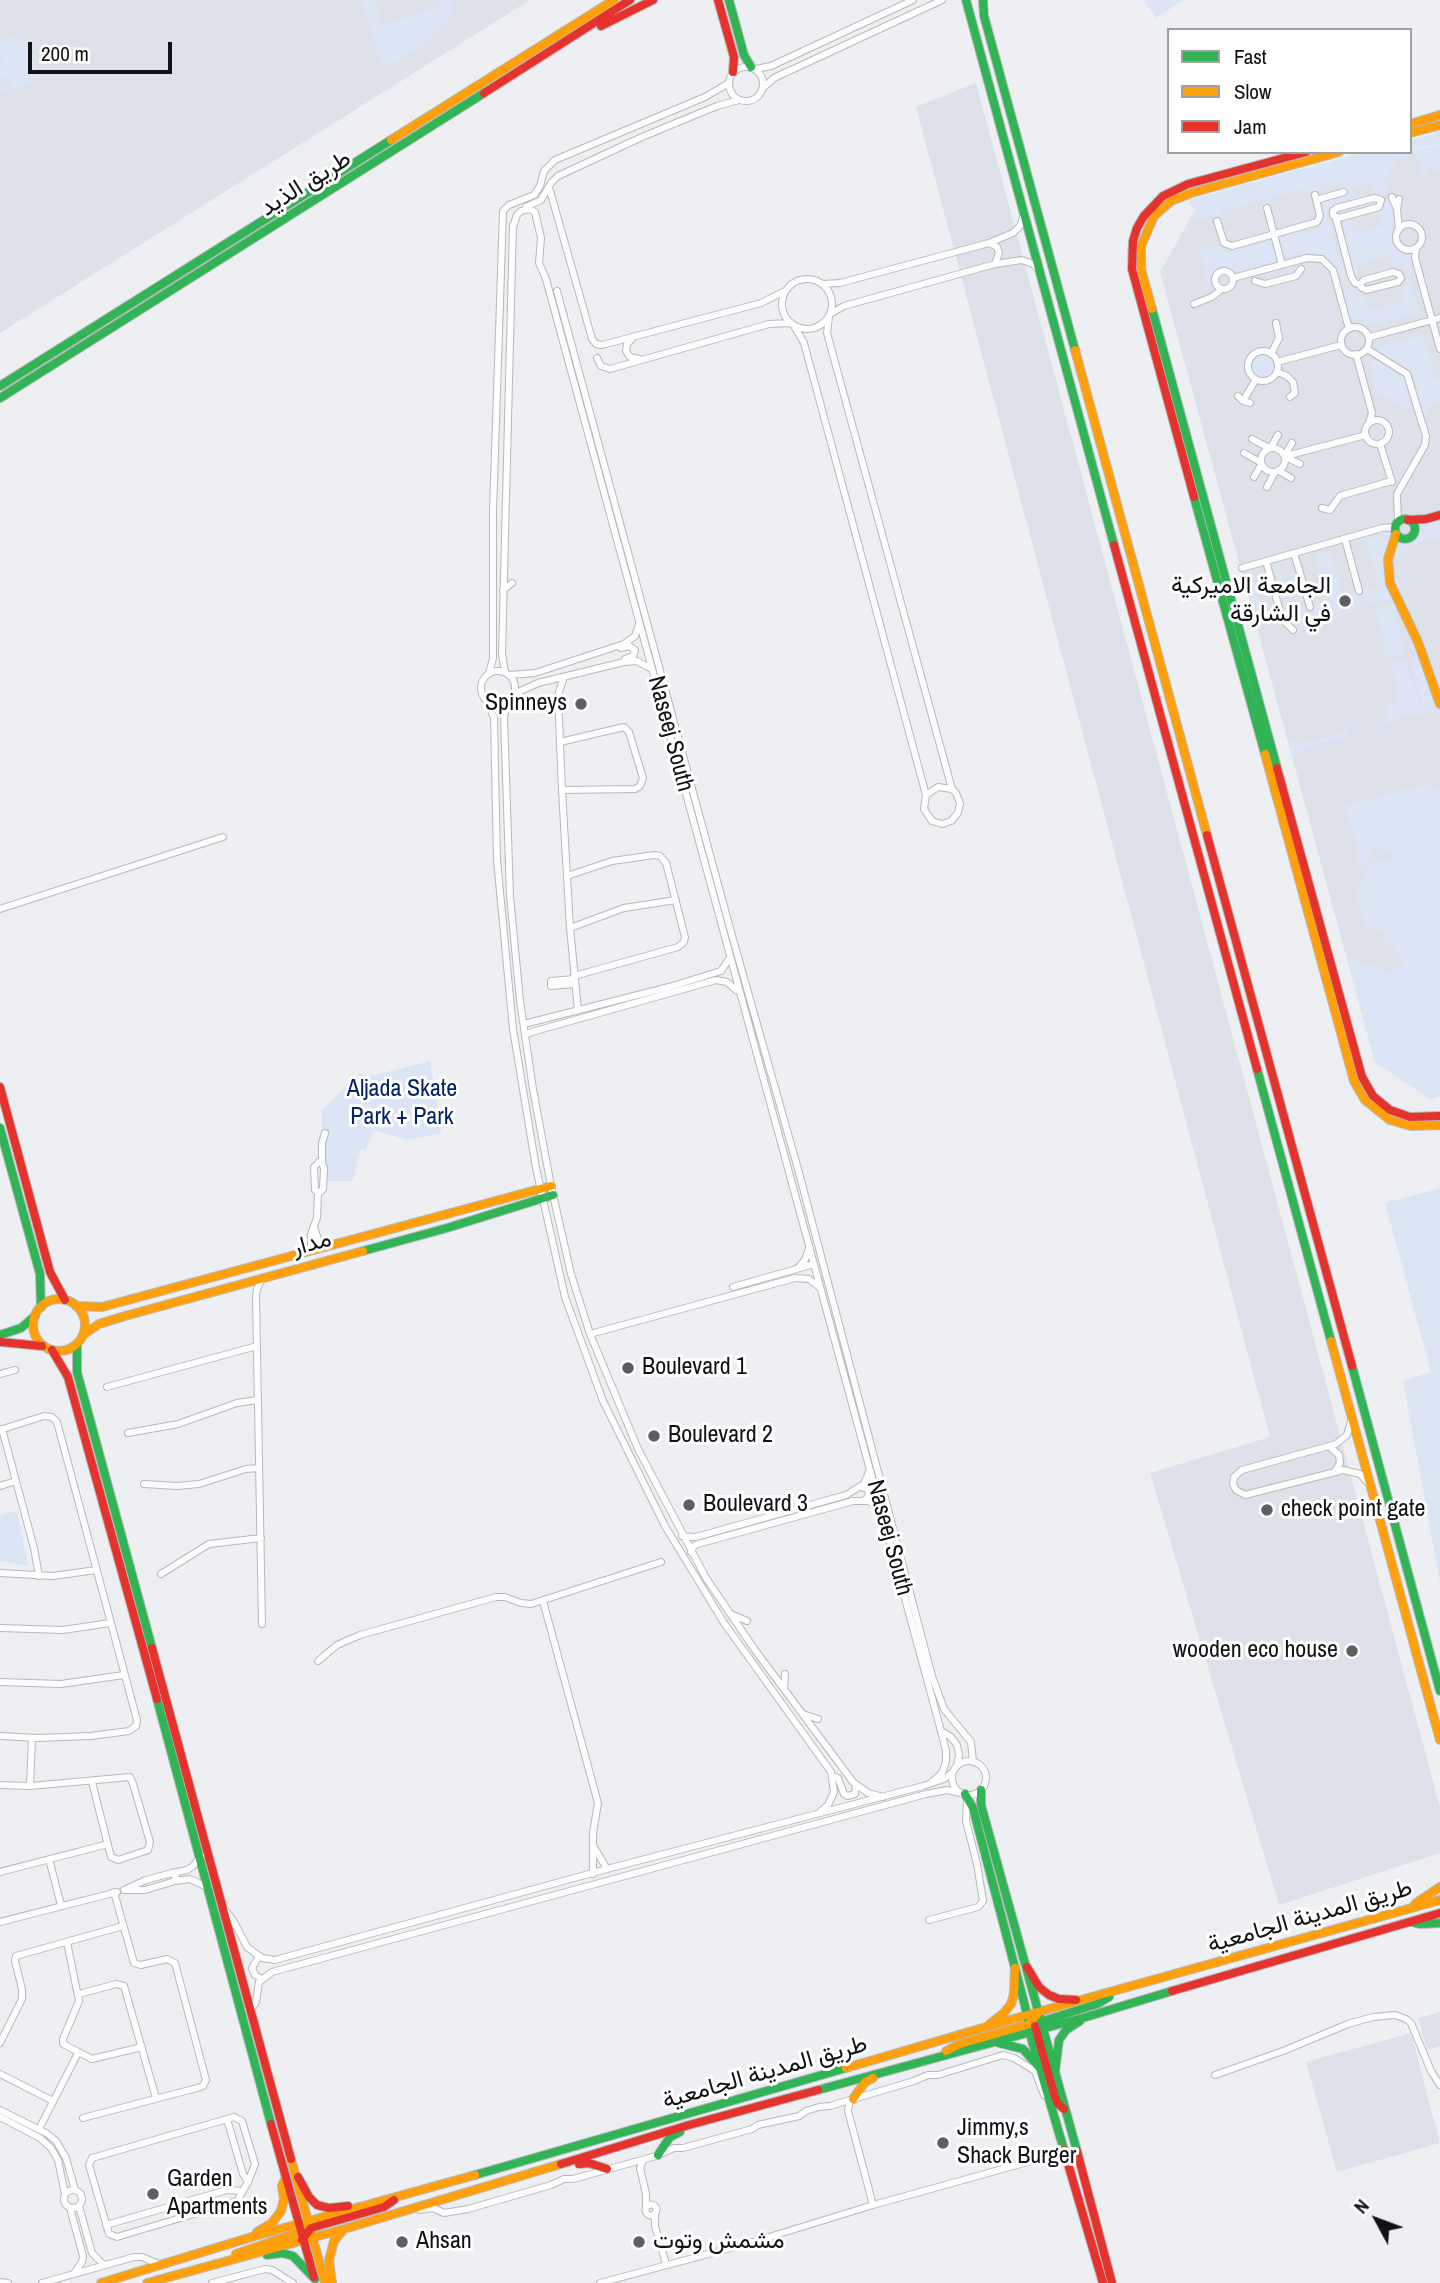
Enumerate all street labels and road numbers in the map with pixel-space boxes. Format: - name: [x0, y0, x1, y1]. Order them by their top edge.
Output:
- street label: طريق الذيد: [255, 145, 357, 223]
- street label: Naseej South: [641, 673, 699, 795]
- street label: مدار: [289, 1225, 335, 1263]
- street label: Naseej South: [860, 1477, 918, 1599]
- street label: طريق المدينة الجامعية: [1204, 1874, 1416, 1960]
- street label: طريق المدينة الجامعية: [659, 2030, 871, 2116]

